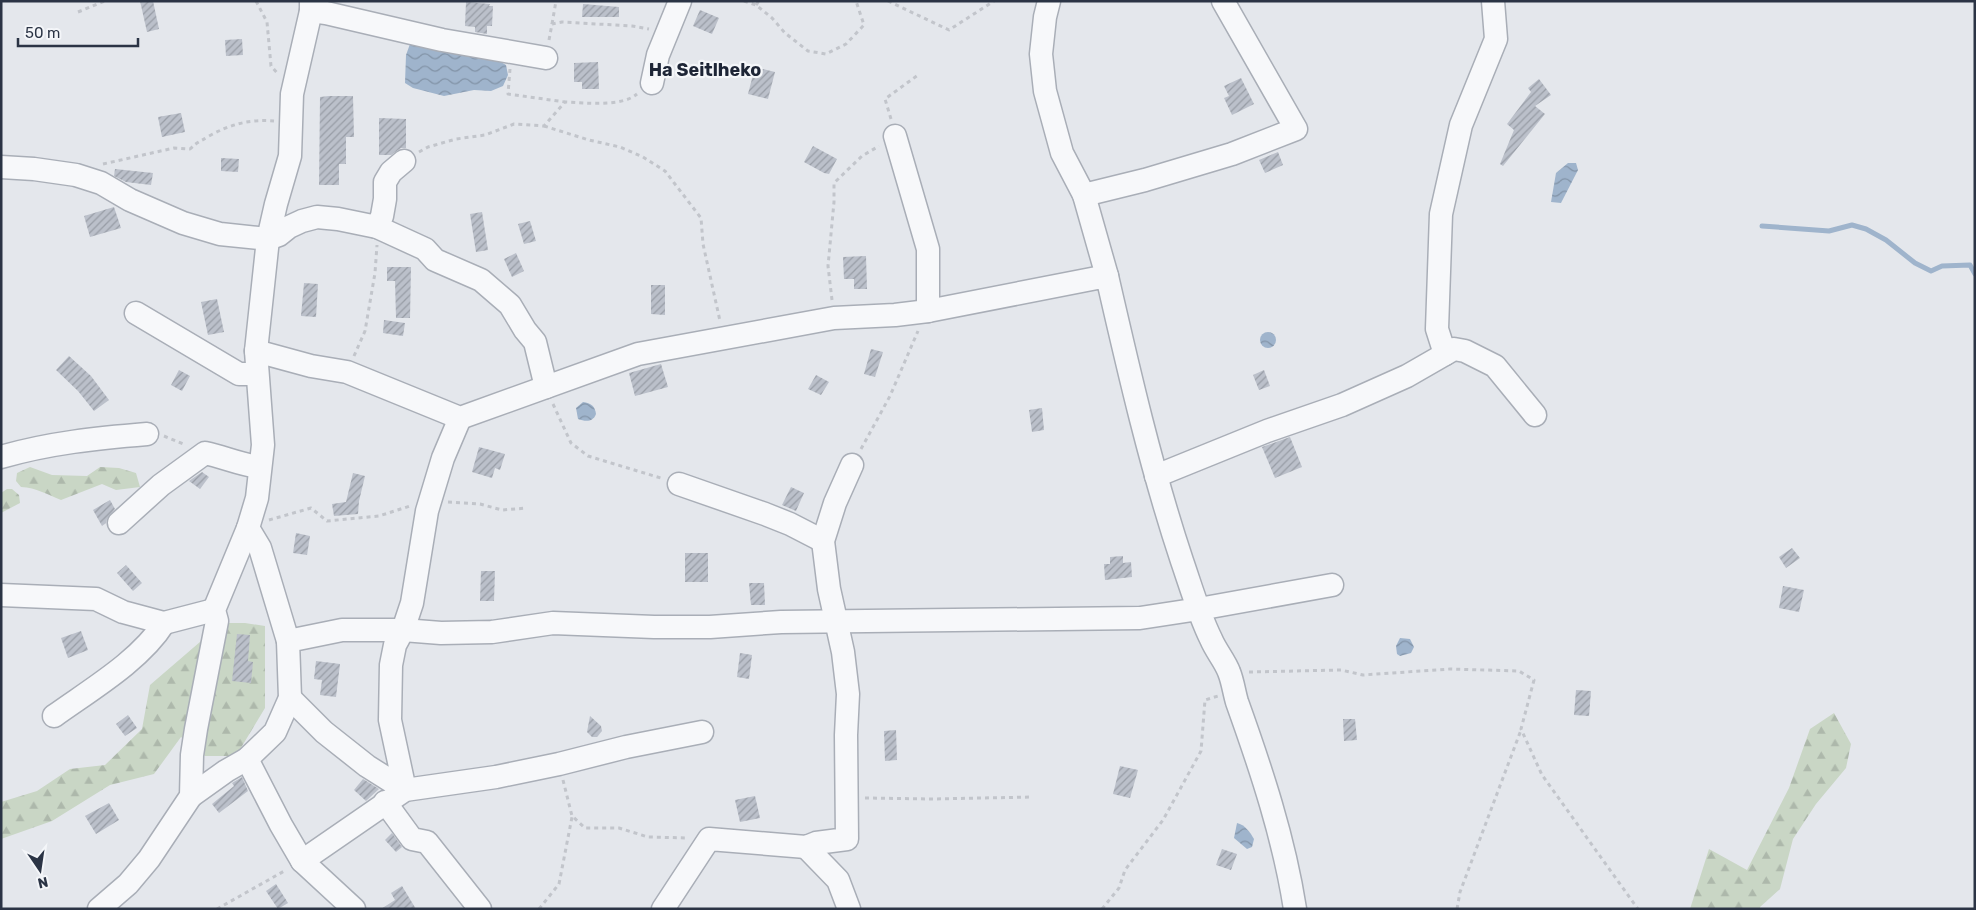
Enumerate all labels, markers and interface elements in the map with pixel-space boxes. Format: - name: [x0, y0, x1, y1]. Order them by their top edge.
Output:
- scale bar: [18, 15, 138, 47]
- text: 50 m: [25, 24, 60, 42]
- district label: Ha Seitlheko: [649, 59, 761, 81]
- north arrow: [15, 845, 65, 895]
- text: N: [36, 873, 50, 892]

